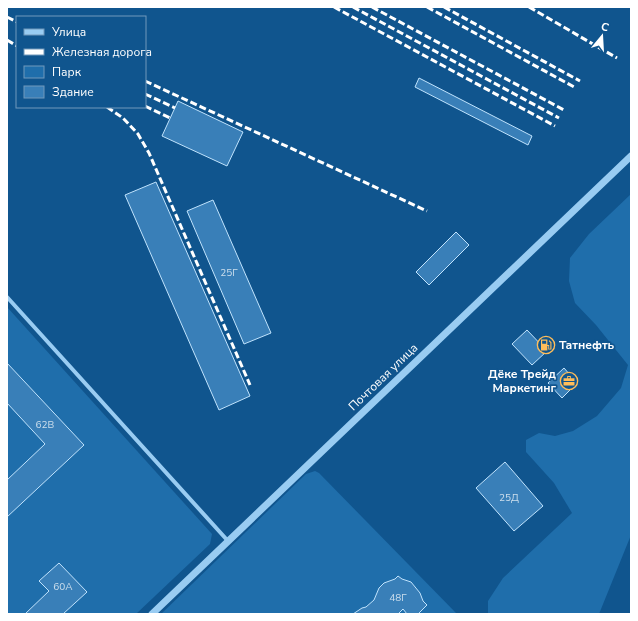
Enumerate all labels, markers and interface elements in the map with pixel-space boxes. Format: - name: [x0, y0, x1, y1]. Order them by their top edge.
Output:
- legend: [16, 16, 146, 108]
- north arrow: [582, 16, 622, 56]
- text: С: [599, 19, 611, 35]
- text: Улица: [51, 24, 86, 40]
- text: Железная дорога: [52, 44, 152, 60]
- text: Парк: [52, 64, 82, 80]
- text: Здание: [52, 84, 94, 100]
- house number: 25Г: [220, 266, 238, 280]
- fuel station icon: Татнефть: [536, 335, 556, 355]
- place label: Татнефть: [559, 337, 615, 353]
- street label: Почтовая улица: [345, 340, 421, 414]
- place label: Дёке Трейд Маркетинг: [488, 366, 557, 396]
- office icon: Дёке Трейд Маркетинг: [559, 371, 579, 391]
- house number: 62В: [36, 418, 55, 432]
- house number: 25Д: [499, 491, 519, 505]
- house number: 60А: [53, 580, 73, 594]
- house number: 48Г: [389, 591, 407, 605]

